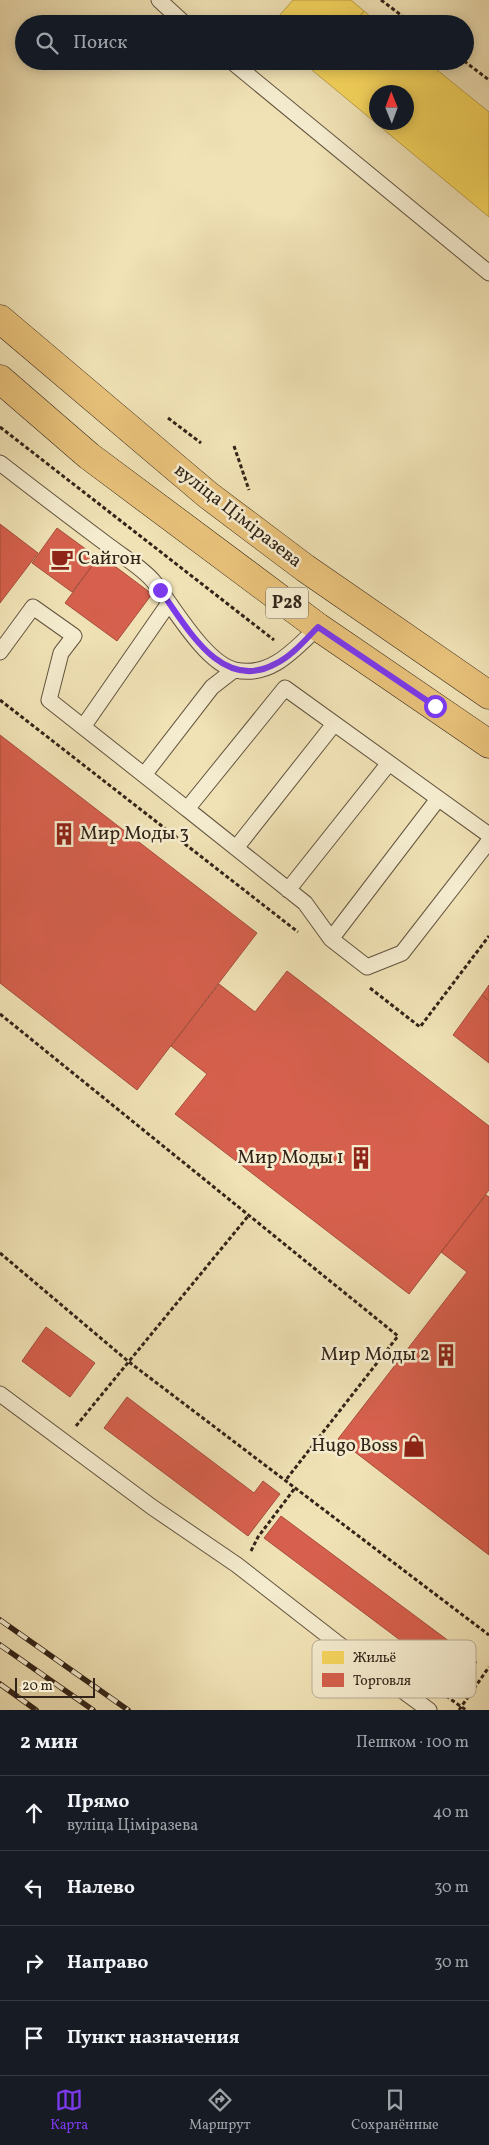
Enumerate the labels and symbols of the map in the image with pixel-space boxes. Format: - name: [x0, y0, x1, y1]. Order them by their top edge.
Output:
- north arrow: [369, 85, 414, 130]
- street label: вуліца Ціміразева: [169, 458, 307, 574]
- cafe icon: Сайгон: [49, 546, 75, 572]
- place label: Сайгон: [78, 546, 141, 572]
- route end: [149, 579, 172, 602]
- road number: Р28: [266, 588, 308, 618]
- route start: [424, 695, 447, 718]
- building icon: Мир Моды 3: [51, 821, 77, 847]
- place label: Мир Моды 3: [80, 821, 189, 847]
- place label: Мир Моды 1: [237, 1145, 344, 1171]
- building icon: Мир Моды 1: [348, 1145, 374, 1171]
- place label: Мир Моды 2: [320, 1342, 430, 1368]
- building icon: Мир Моды 2: [433, 1342, 459, 1368]
- place label: Hugo Boss: [311, 1433, 398, 1459]
- shop icon: Hugo Boss: [401, 1433, 427, 1459]
- legend: [312, 1640, 476, 1698]
- text: Жильё: [353, 1649, 397, 1668]
- text: Торговля: [353, 1672, 411, 1691]
- scale bar: [15, 1675, 95, 1698]

